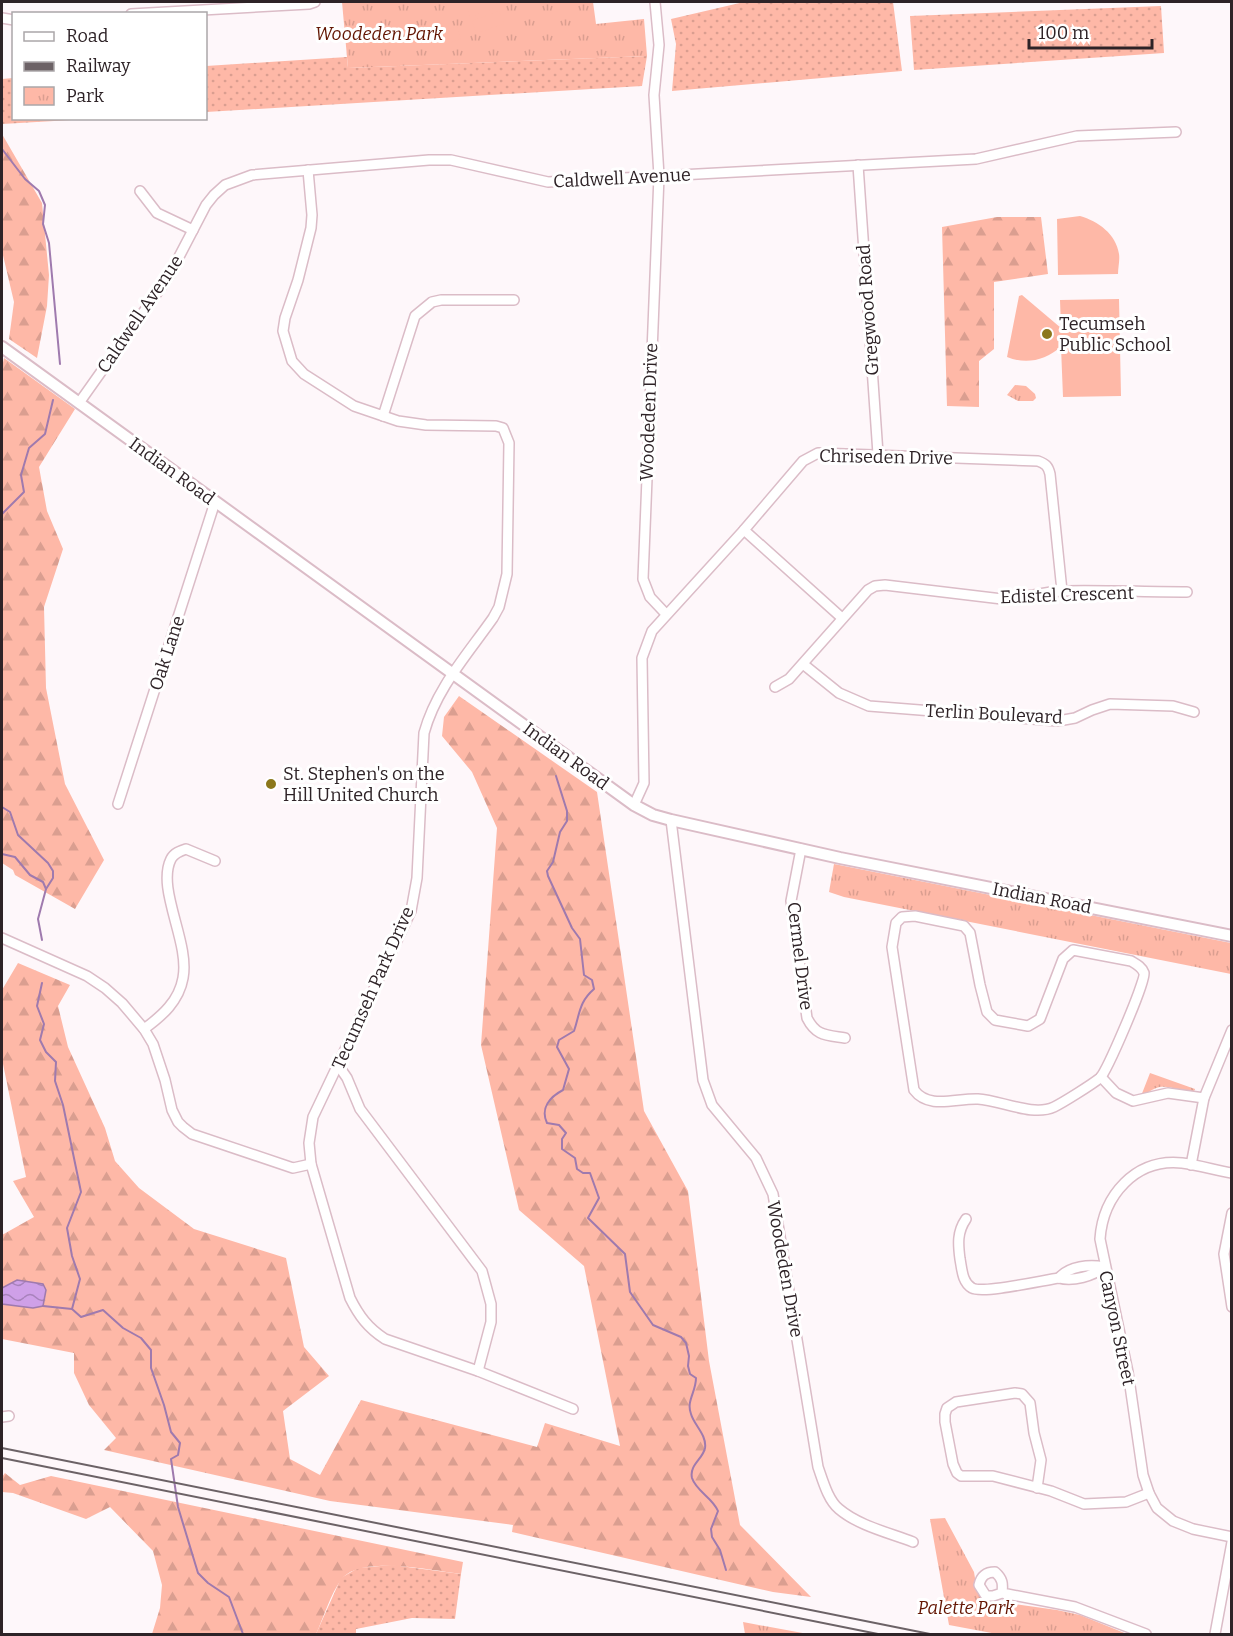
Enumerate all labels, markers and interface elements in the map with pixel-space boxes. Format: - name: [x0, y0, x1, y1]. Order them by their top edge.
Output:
- legend: [12, 12, 207, 120]
- scale bar: [1029, 12, 1152, 50]
- text: 100 m: [1038, 22, 1089, 44]
- park label: Woodeden Park: [315, 23, 443, 45]
- text: Road: [66, 25, 109, 47]
- text: Railway: [66, 55, 131, 77]
- text: Park: [66, 85, 105, 107]
- street label: Caldwell Avenue: [553, 163, 691, 193]
- street label: Gregwood Road: [852, 243, 884, 377]
- street label: Caldwell Avenue: [92, 251, 188, 377]
- place label: Tecumseh Public School: [1059, 313, 1171, 356]
- marker: Tecumseh Public School: [1040, 327, 1054, 341]
- street label: Woodeden Drive: [636, 343, 662, 481]
- street label: Indian Road: [125, 433, 219, 510]
- street label: Chriseden Drive: [819, 445, 953, 469]
- street label: Edistel Crescent: [1000, 582, 1135, 608]
- street label: Oak Lane: [145, 613, 189, 693]
- street label: Terlin Boulevard: [925, 699, 1064, 729]
- street label: Indian Road: [519, 718, 613, 795]
- place label: St. Stephen's on the Hill United Church: [283, 763, 445, 806]
- marker: St. Stephen's on the Hill United Church: [264, 777, 278, 791]
- street label: Indian Road: [990, 878, 1094, 918]
- street label: Cermel Drive: [782, 901, 818, 1011]
- street label: Tecumseh Park Drive: [327, 903, 419, 1073]
- street label: Woodeden Drive: [762, 1199, 808, 1339]
- street label: Canyon Street: [1094, 1268, 1140, 1388]
- park label: Palette Park: [917, 1597, 1015, 1619]

